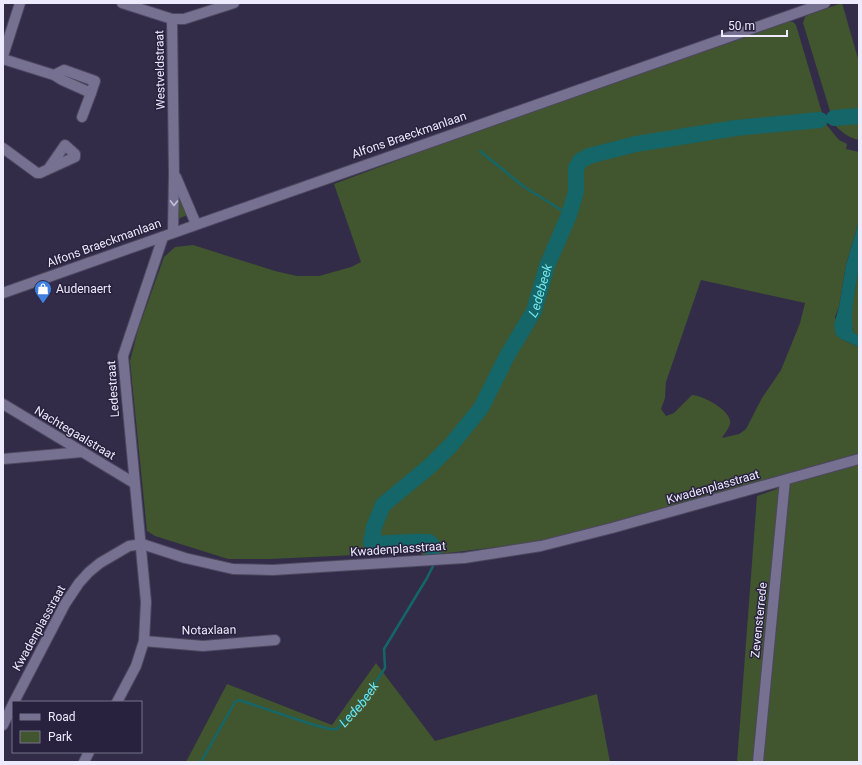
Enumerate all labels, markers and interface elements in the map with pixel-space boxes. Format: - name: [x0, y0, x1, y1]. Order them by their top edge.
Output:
- scale bar: [722, 12, 787, 38]
- text: 50 m: [728, 19, 755, 33]
- street label: Westveldstraat: [152, 30, 168, 110]
- street label: Alfons Braeckmanlaan: [350, 109, 468, 161]
- one-way arrow: [170, 200, 178, 206]
- street label: Alfons Braeckmanlaan: [45, 216, 163, 270]
- water label: Ledebeek: [525, 262, 555, 320]
- shop icon: Audenaert: [33, 279, 53, 304]
- place label: Audenaert: [56, 282, 111, 296]
- street label: Ledestraat: [104, 360, 122, 418]
- street label: Nachtegaalstraat: [32, 403, 118, 463]
- street label: Kwadenplasstraat: [665, 467, 761, 507]
- street label: Kwadenplasstraat: [350, 539, 446, 559]
- street label: Zevensterrede: [748, 581, 770, 659]
- street label: Kwadenplasstraat: [10, 583, 68, 673]
- street label: Notaxlaan: [182, 623, 236, 637]
- water label: Ledebeek: [336, 678, 382, 730]
- legend: [12, 701, 142, 753]
- text: Road: [48, 710, 76, 724]
- text: Park: [48, 730, 73, 744]

